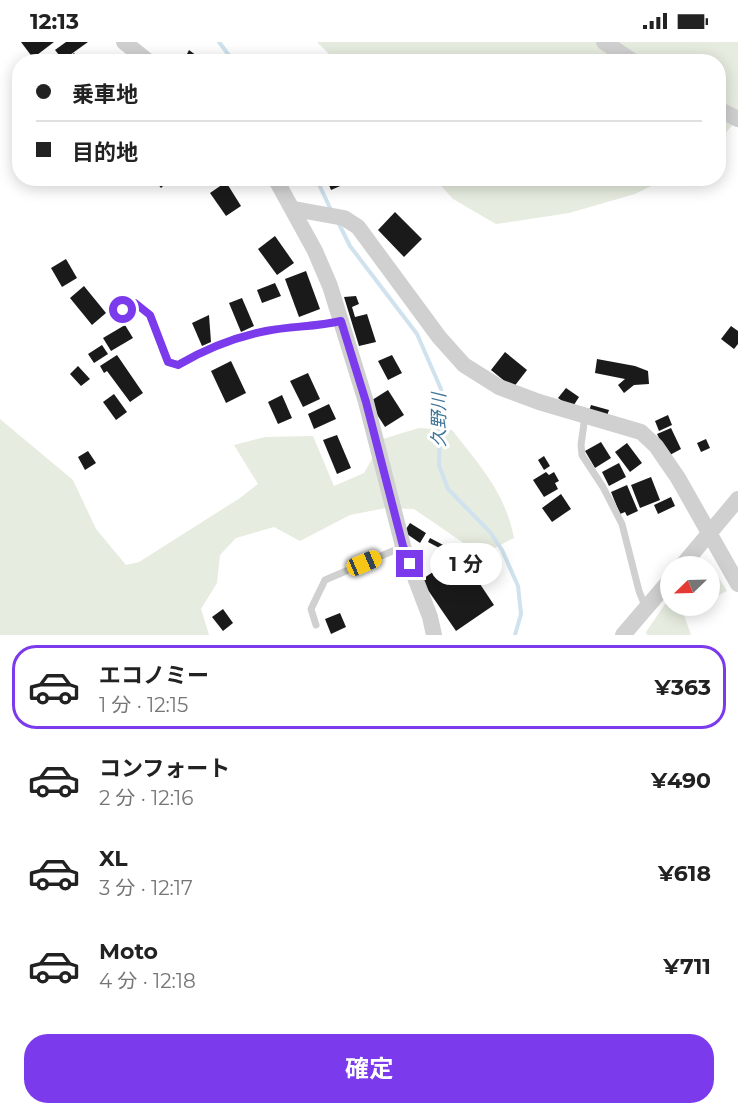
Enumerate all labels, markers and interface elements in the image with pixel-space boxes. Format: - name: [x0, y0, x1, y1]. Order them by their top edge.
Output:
- text: 12:13: [30, 8, 79, 35]
- text: 乗車地: [72, 81, 138, 108]
- text: 目的地: [72, 139, 138, 166]
- route start: [109, 296, 136, 323]
- water label: 久野川: [428, 391, 450, 447]
- callout: 1 分: [431, 543, 503, 585]
- car: [344, 548, 384, 578]
- route end: [396, 550, 423, 577]
- text: 1 分: [449, 552, 483, 576]
- north arrow: [660, 556, 720, 616]
- map controls: [660, 556, 720, 616]
- icon: car: [27, 660, 81, 714]
- text: エコノミー: [99, 662, 209, 689]
- text: ¥363: [655, 674, 711, 701]
- text: 1 分 · 12:15: [99, 693, 188, 717]
- icon: car: [27, 753, 81, 807]
- text: コンフォート: [99, 755, 230, 782]
- text: ¥490: [651, 767, 711, 794]
- text: 2 分 · 12:16: [99, 786, 193, 810]
- text: XL: [99, 845, 128, 872]
- icon: car: [27, 846, 81, 900]
- text: ¥618: [658, 860, 711, 887]
- text: 3 分 · 12:17: [99, 876, 193, 900]
- text: Moto: [99, 938, 158, 965]
- icon: car: [27, 939, 81, 993]
- text: ¥711: [663, 953, 711, 980]
- text: 4 分 · 12:18: [99, 969, 196, 993]
- button: 確定: [24, 1034, 714, 1103]

